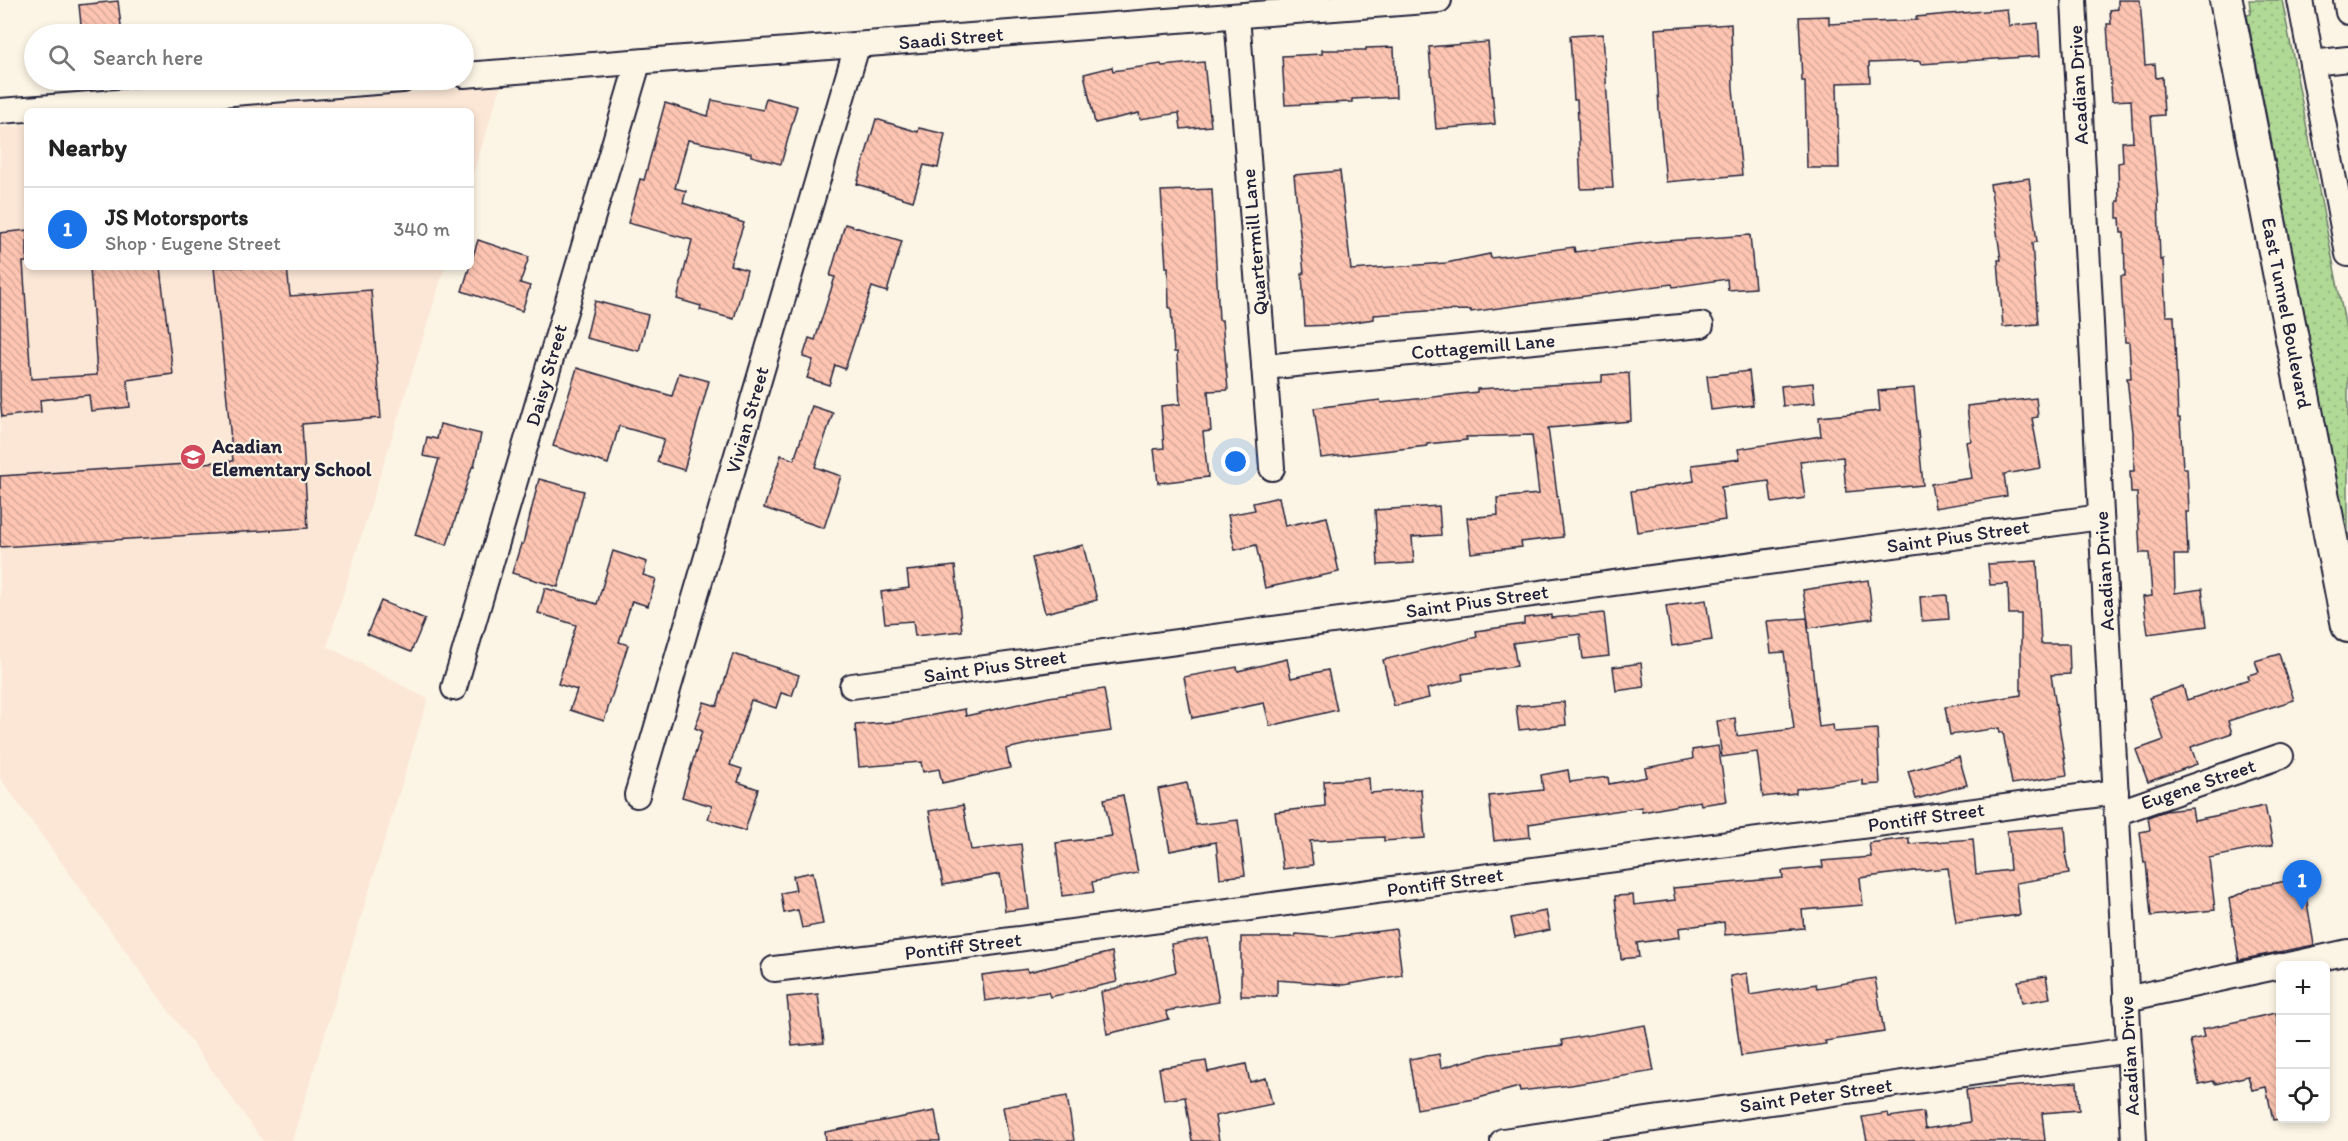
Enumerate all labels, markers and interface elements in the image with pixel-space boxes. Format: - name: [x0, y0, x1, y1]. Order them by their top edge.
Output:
- street label: Saadi Street: [897, 21, 1005, 55]
- search box: [24, 24, 474, 90]
- street label: Acadian Drive: [2063, 25, 2093, 145]
- icon: search: [45, 41, 78, 74]
- text: Search here: [93, 44, 203, 71]
- text: Nearby: [48, 131, 127, 163]
- street label: Quartermill Lane: [1236, 168, 1272, 316]
- text: JS Motorsports: [105, 204, 248, 231]
- street label: East Tunnel Boulevard: [2257, 215, 2317, 411]
- text: 1: [63, 217, 72, 241]
- text: 340 m: [393, 217, 450, 241]
- text: Shop · Eugene Street: [105, 231, 281, 255]
- street label: Daisy Street: [520, 321, 572, 429]
- street label: Cottagemill Lane: [1410, 328, 1556, 364]
- street label: Vivian Street: [720, 363, 774, 476]
- place label: Acadian Elementary School: [211, 434, 372, 482]
- school or university icon: Acadian Elementary School: [178, 442, 208, 472]
- your location: [1221, 447, 1250, 476]
- street label: Acadian Drive: [2089, 511, 2119, 631]
- street label: Saint Pius Street: [1885, 514, 2031, 558]
- street label: Saint Pius Street: [1404, 579, 1550, 623]
- street label: Saint Pius Street: [922, 644, 1068, 688]
- street label: Eugene Street: [2137, 753, 2259, 815]
- street label: Pontiff Street: [1866, 797, 1986, 837]
- pin: 1: [2282, 860, 2322, 910]
- street label: Pontiff Street: [1385, 862, 1505, 902]
- street label: Pontiff Street: [903, 927, 1023, 965]
- map controls: [2276, 961, 2330, 1123]
- button: +: [2276, 961, 2330, 1015]
- street label: Acadian Drive: [2114, 996, 2144, 1116]
- button: −: [2276, 1015, 2330, 1069]
- button: locate: [2276, 1069, 2330, 1123]
- street label: Saint Peter Street: [1738, 1072, 1894, 1118]

